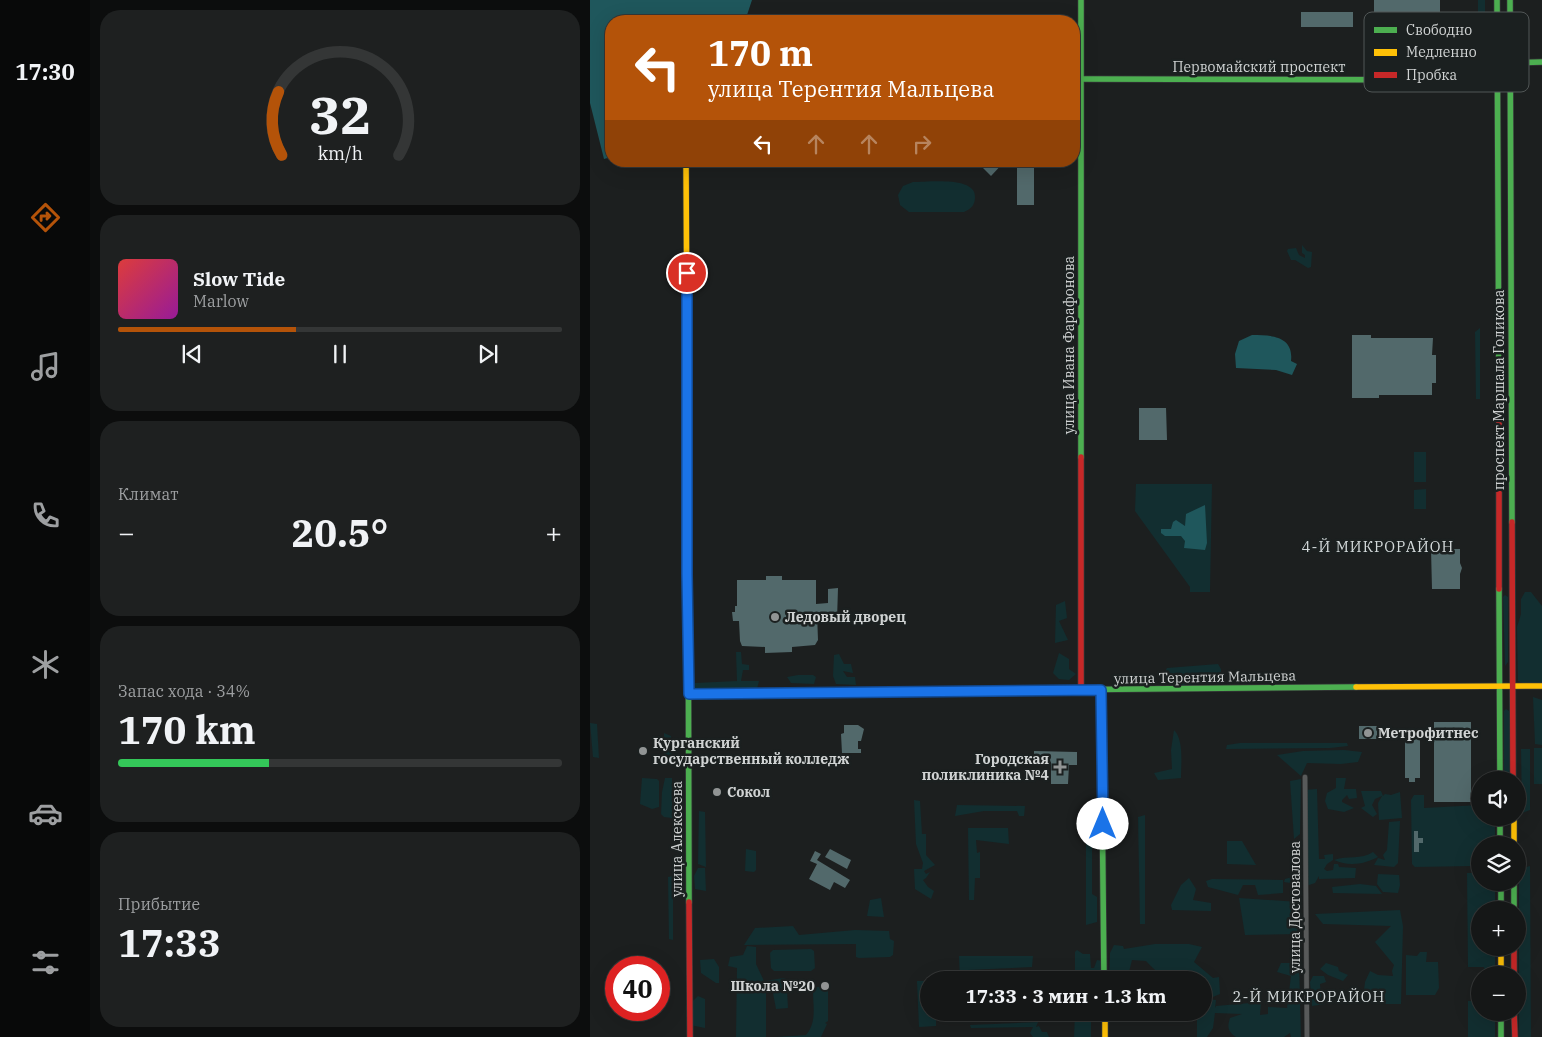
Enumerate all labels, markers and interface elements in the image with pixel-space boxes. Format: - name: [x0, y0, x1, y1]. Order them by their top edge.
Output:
- legend: [1364, 12, 1529, 92]
- text: Свободно: [1406, 21, 1472, 39]
- text: 170 m: [708, 30, 813, 76]
- icon: left: [625, 35, 690, 100]
- text: Медленно: [1406, 43, 1477, 61]
- text: 17:30: [15, 57, 75, 86]
- street label: Первомайский проспект: [1173, 58, 1345, 76]
- text: Пробка: [1406, 66, 1457, 84]
- text: улица Терентия Мальцева: [708, 74, 995, 103]
- text: 32: [309, 81, 371, 148]
- icon: left: [749, 130, 777, 158]
- icon: ahead: [802, 130, 830, 158]
- icon: ahead: [855, 130, 883, 158]
- icon: right: [908, 130, 936, 158]
- text: km/h: [317, 142, 363, 165]
- icon: directions: [28, 200, 63, 235]
- pin: [666, 252, 708, 294]
- street label: улица Ивана Фарафонова: [1060, 255, 1078, 434]
- icon: arrive: [673, 259, 701, 287]
- text: Slow Tide: [193, 267, 285, 291]
- street label: проспект Маршала Голикова: [1490, 289, 1508, 490]
- text: Marlow: [193, 291, 249, 311]
- icon: previous: [178, 340, 206, 368]
- icon: pause: [326, 340, 354, 368]
- icon: next: [474, 340, 502, 368]
- icon: music: [28, 349, 63, 384]
- text: Климат: [118, 484, 178, 504]
- icon: phone: [28, 498, 63, 533]
- text: 20.5°: [292, 508, 388, 557]
- text: −: [118, 514, 135, 551]
- text: +: [545, 514, 562, 551]
- district label: 4-Й МИКРОРАЙОН: [1302, 537, 1454, 556]
- place label: Ледовый дворец: [785, 608, 906, 626]
- marker: Ледовый дворец: [769, 611, 781, 623]
- icon: climate: [28, 647, 63, 682]
- street label: улица Терентия Мальцева: [1114, 666, 1297, 688]
- text: Запас хода · 34%: [118, 681, 250, 701]
- text: 170 km: [118, 705, 256, 754]
- place label: Метрофитнес: [1378, 724, 1479, 742]
- marker: Метрофитнес: [1362, 727, 1374, 739]
- place label: Курганский государственный колледж: [653, 734, 849, 768]
- marker: Курганский государственный колледж: [637, 745, 649, 757]
- place label: Городская поликлиника №4: [922, 750, 1049, 784]
- marker: Городская поликлиника №4: [1053, 760, 1067, 774]
- map controls: [1471, 771, 1526, 1021]
- button: sound: [1471, 771, 1526, 826]
- street label: улица Алексеева: [668, 781, 686, 897]
- place label: Сокол: [727, 783, 770, 801]
- marker: Сокол: [711, 786, 723, 798]
- icon: car: [28, 796, 63, 831]
- position arrow: [1076, 797, 1128, 849]
- button: layers: [1471, 836, 1526, 891]
- street label: улица Достовалова: [1286, 841, 1304, 973]
- text: Прибытие: [118, 894, 200, 914]
- button: +: [1471, 901, 1526, 956]
- text: 17:33: [118, 918, 221, 967]
- icon: filters: [28, 945, 63, 980]
- speed limit sign: 40: [605, 956, 670, 1021]
- button: −: [1471, 966, 1526, 1021]
- place label: Школа №20: [731, 977, 815, 995]
- marker: Школа №20: [819, 980, 831, 992]
- text: 17:33 · 3 мин · 1.3 km: [965, 984, 1167, 1008]
- district label: 2-Й МИКРОРАЙОН: [1233, 987, 1385, 1006]

